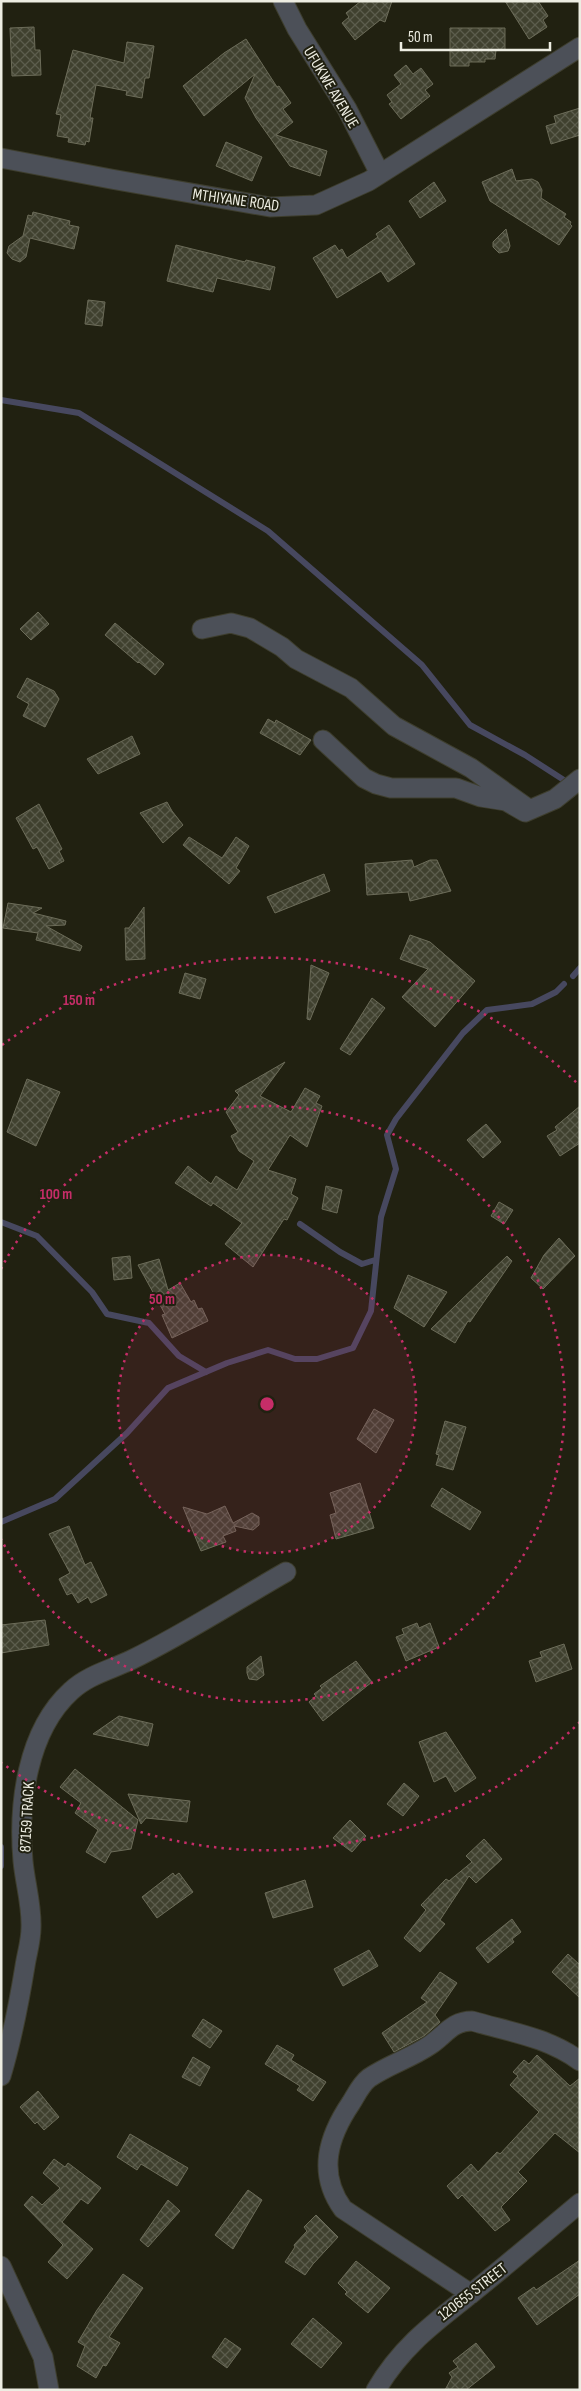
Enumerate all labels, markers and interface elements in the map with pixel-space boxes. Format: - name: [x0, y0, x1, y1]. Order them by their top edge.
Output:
- scale bar: [401, 20, 550, 52]
- text: 50 m: [408, 28, 433, 47]
- street label: UFUKWE AVENUE: [299, 44, 363, 132]
- street label: MTHIYANE ROAD: [191, 185, 280, 216]
- text: 150 m: [63, 991, 95, 1010]
- text: 100 m: [40, 1185, 72, 1204]
- text: 50 m: [149, 1290, 175, 1309]
- centre of rings: [258, 1395, 276, 1413]
- street label: 87159 TRACK: [16, 1781, 39, 1853]
- street label: 120655 STREET: [435, 2259, 512, 2325]

